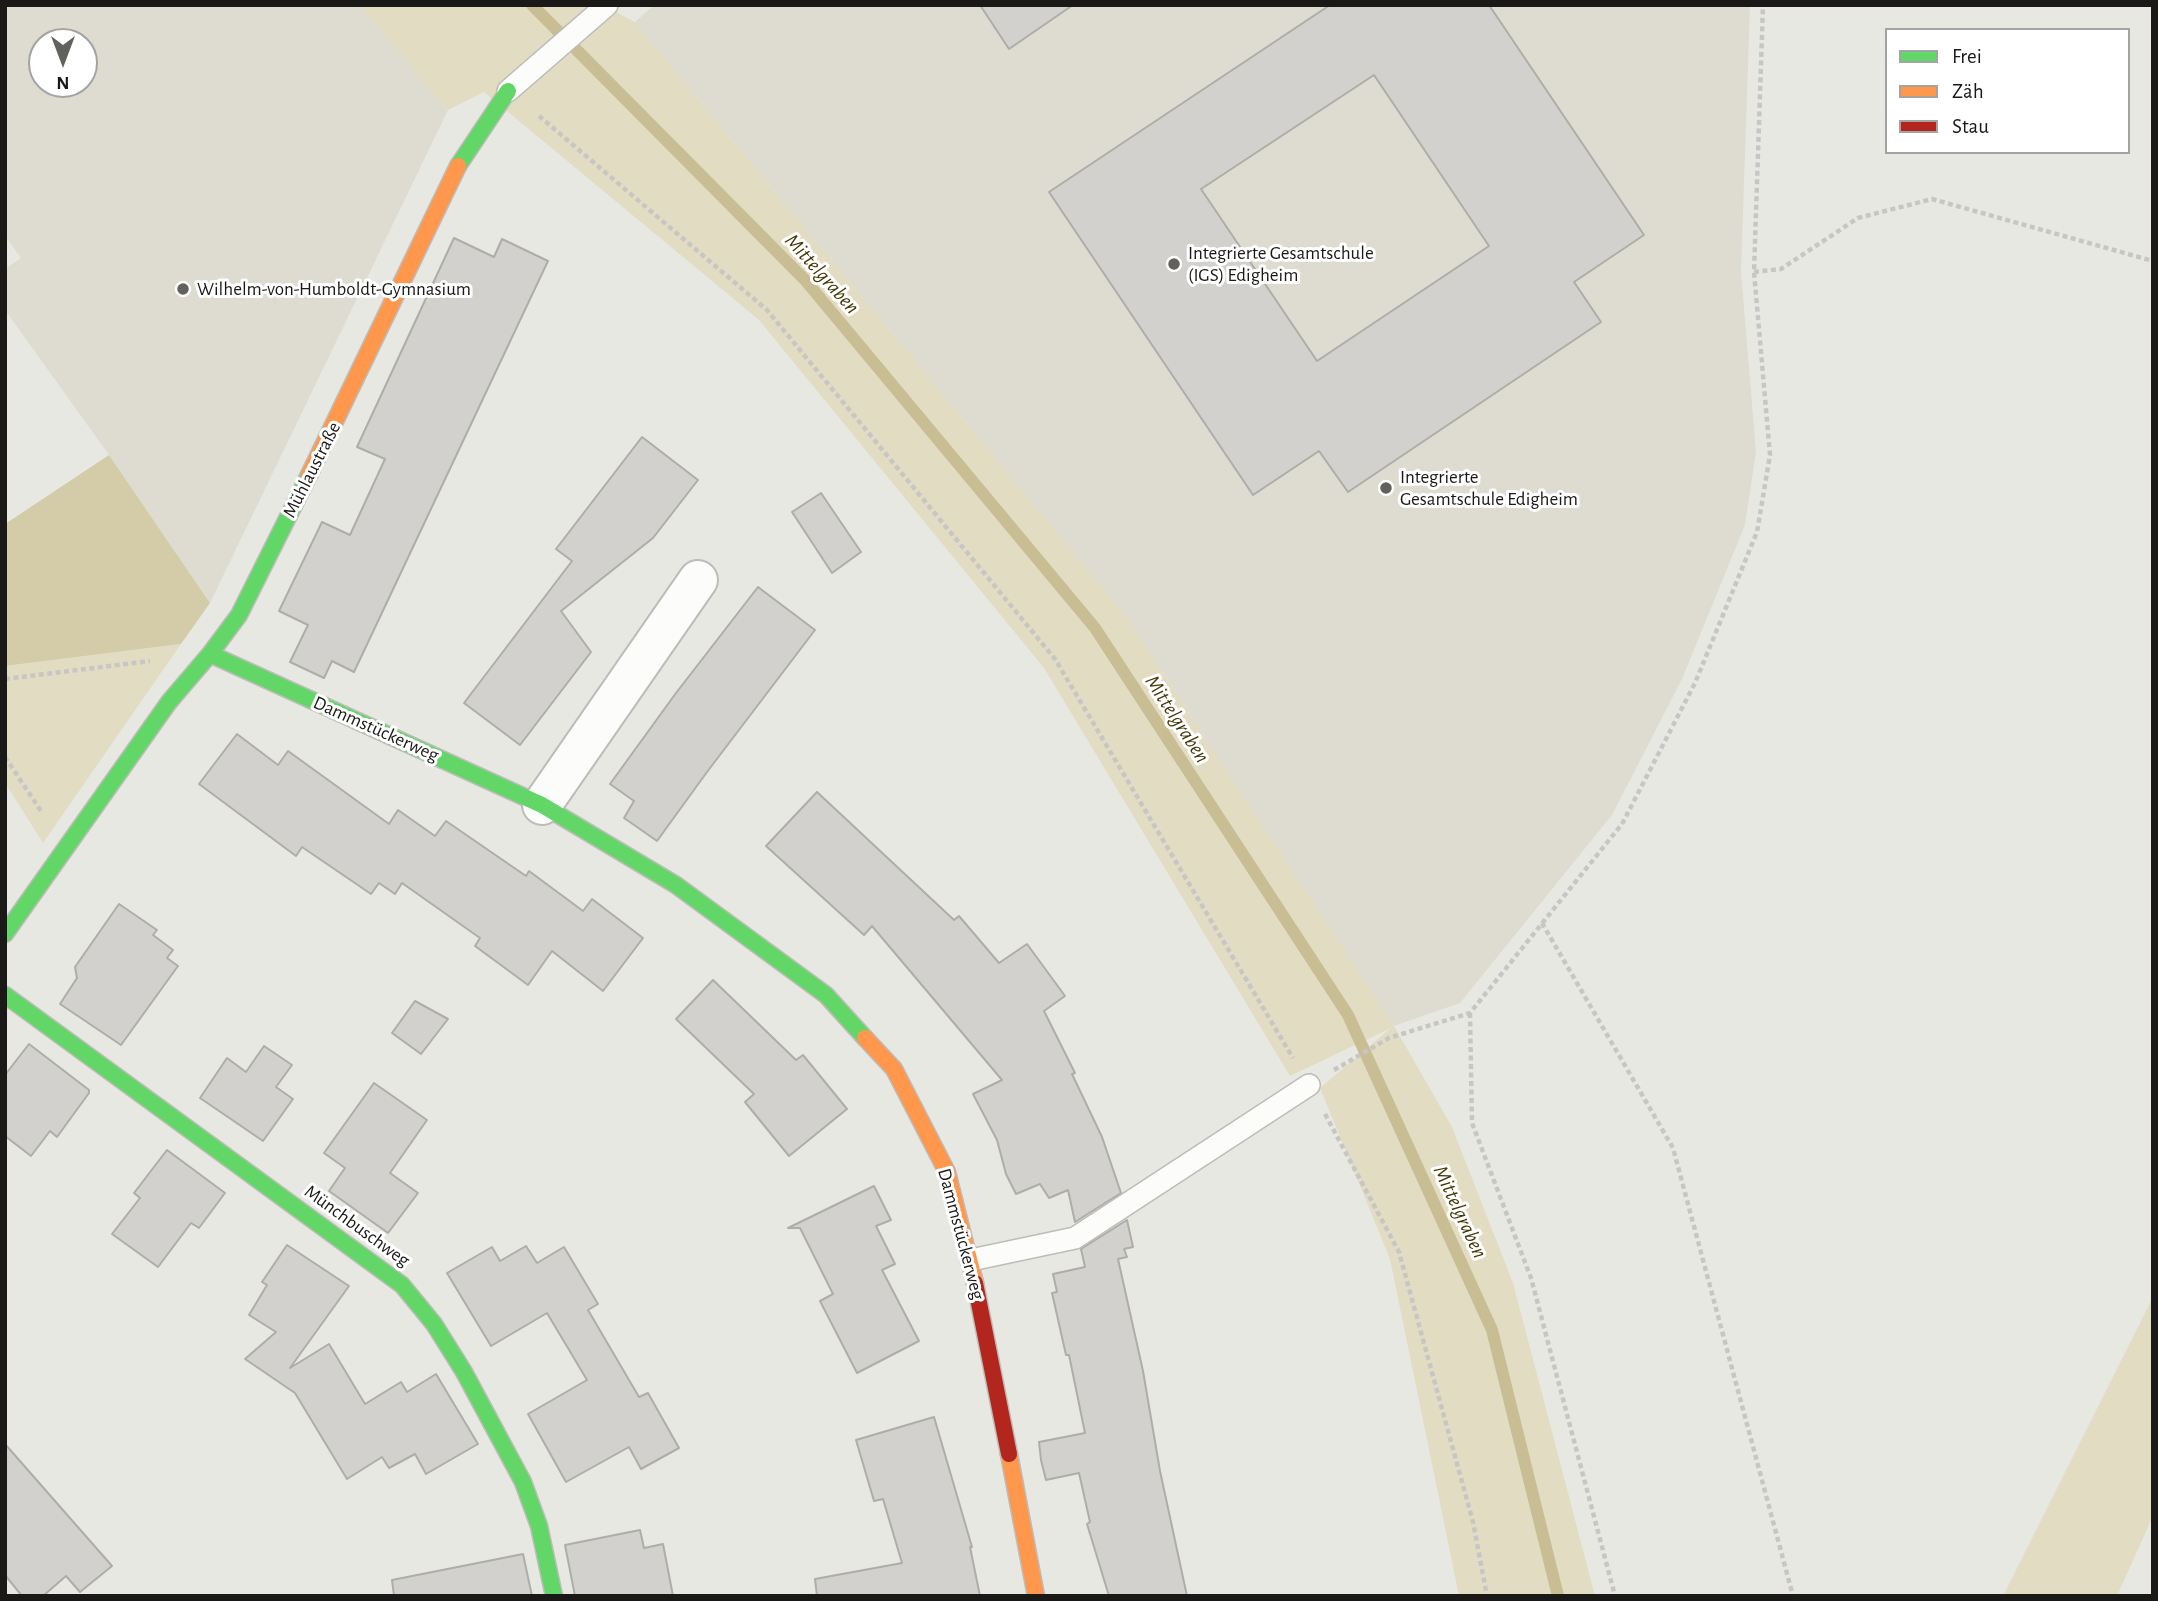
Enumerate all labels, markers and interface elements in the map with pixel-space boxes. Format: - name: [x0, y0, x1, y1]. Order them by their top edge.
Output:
- north arrow: [28, 28, 98, 98]
- legend: [1885, 28, 2130, 154]
- text: Frei: [1952, 46, 1982, 67]
- text: N: [56, 73, 70, 92]
- text: Zäh: [1952, 81, 1984, 102]
- text: Stau: [1952, 116, 1989, 137]
- water label: Mittelgraben: [779, 229, 865, 319]
- place label: Integrierte Gesamtschule (IGS) Edigheim: [1188, 242, 1374, 286]
- marker: Integrierte Gesamtschule (IGS) Edigheim: [1166, 256, 1182, 272]
- place label: Wilhelm-von-Humboldt-Gymnasium: [197, 278, 471, 300]
- marker: Wilhelm-von-Humboldt-Gymnasium: [175, 281, 191, 297]
- street label: Mühlaustraße: [278, 418, 346, 522]
- place label: Integrierte Gesamtschule Edigheim: [1400, 466, 1578, 510]
- marker: Integrierte Gesamtschule Edigheim: [1378, 480, 1394, 496]
- water label: Mittelgraben: [1139, 670, 1215, 768]
- street label: Dammstückerweg: [310, 691, 442, 767]
- water label: Mittelgraben: [1428, 1162, 1492, 1262]
- street label: Dammstückerweg: [933, 1166, 989, 1302]
- street label: Münchbuschweg: [300, 1180, 414, 1272]

